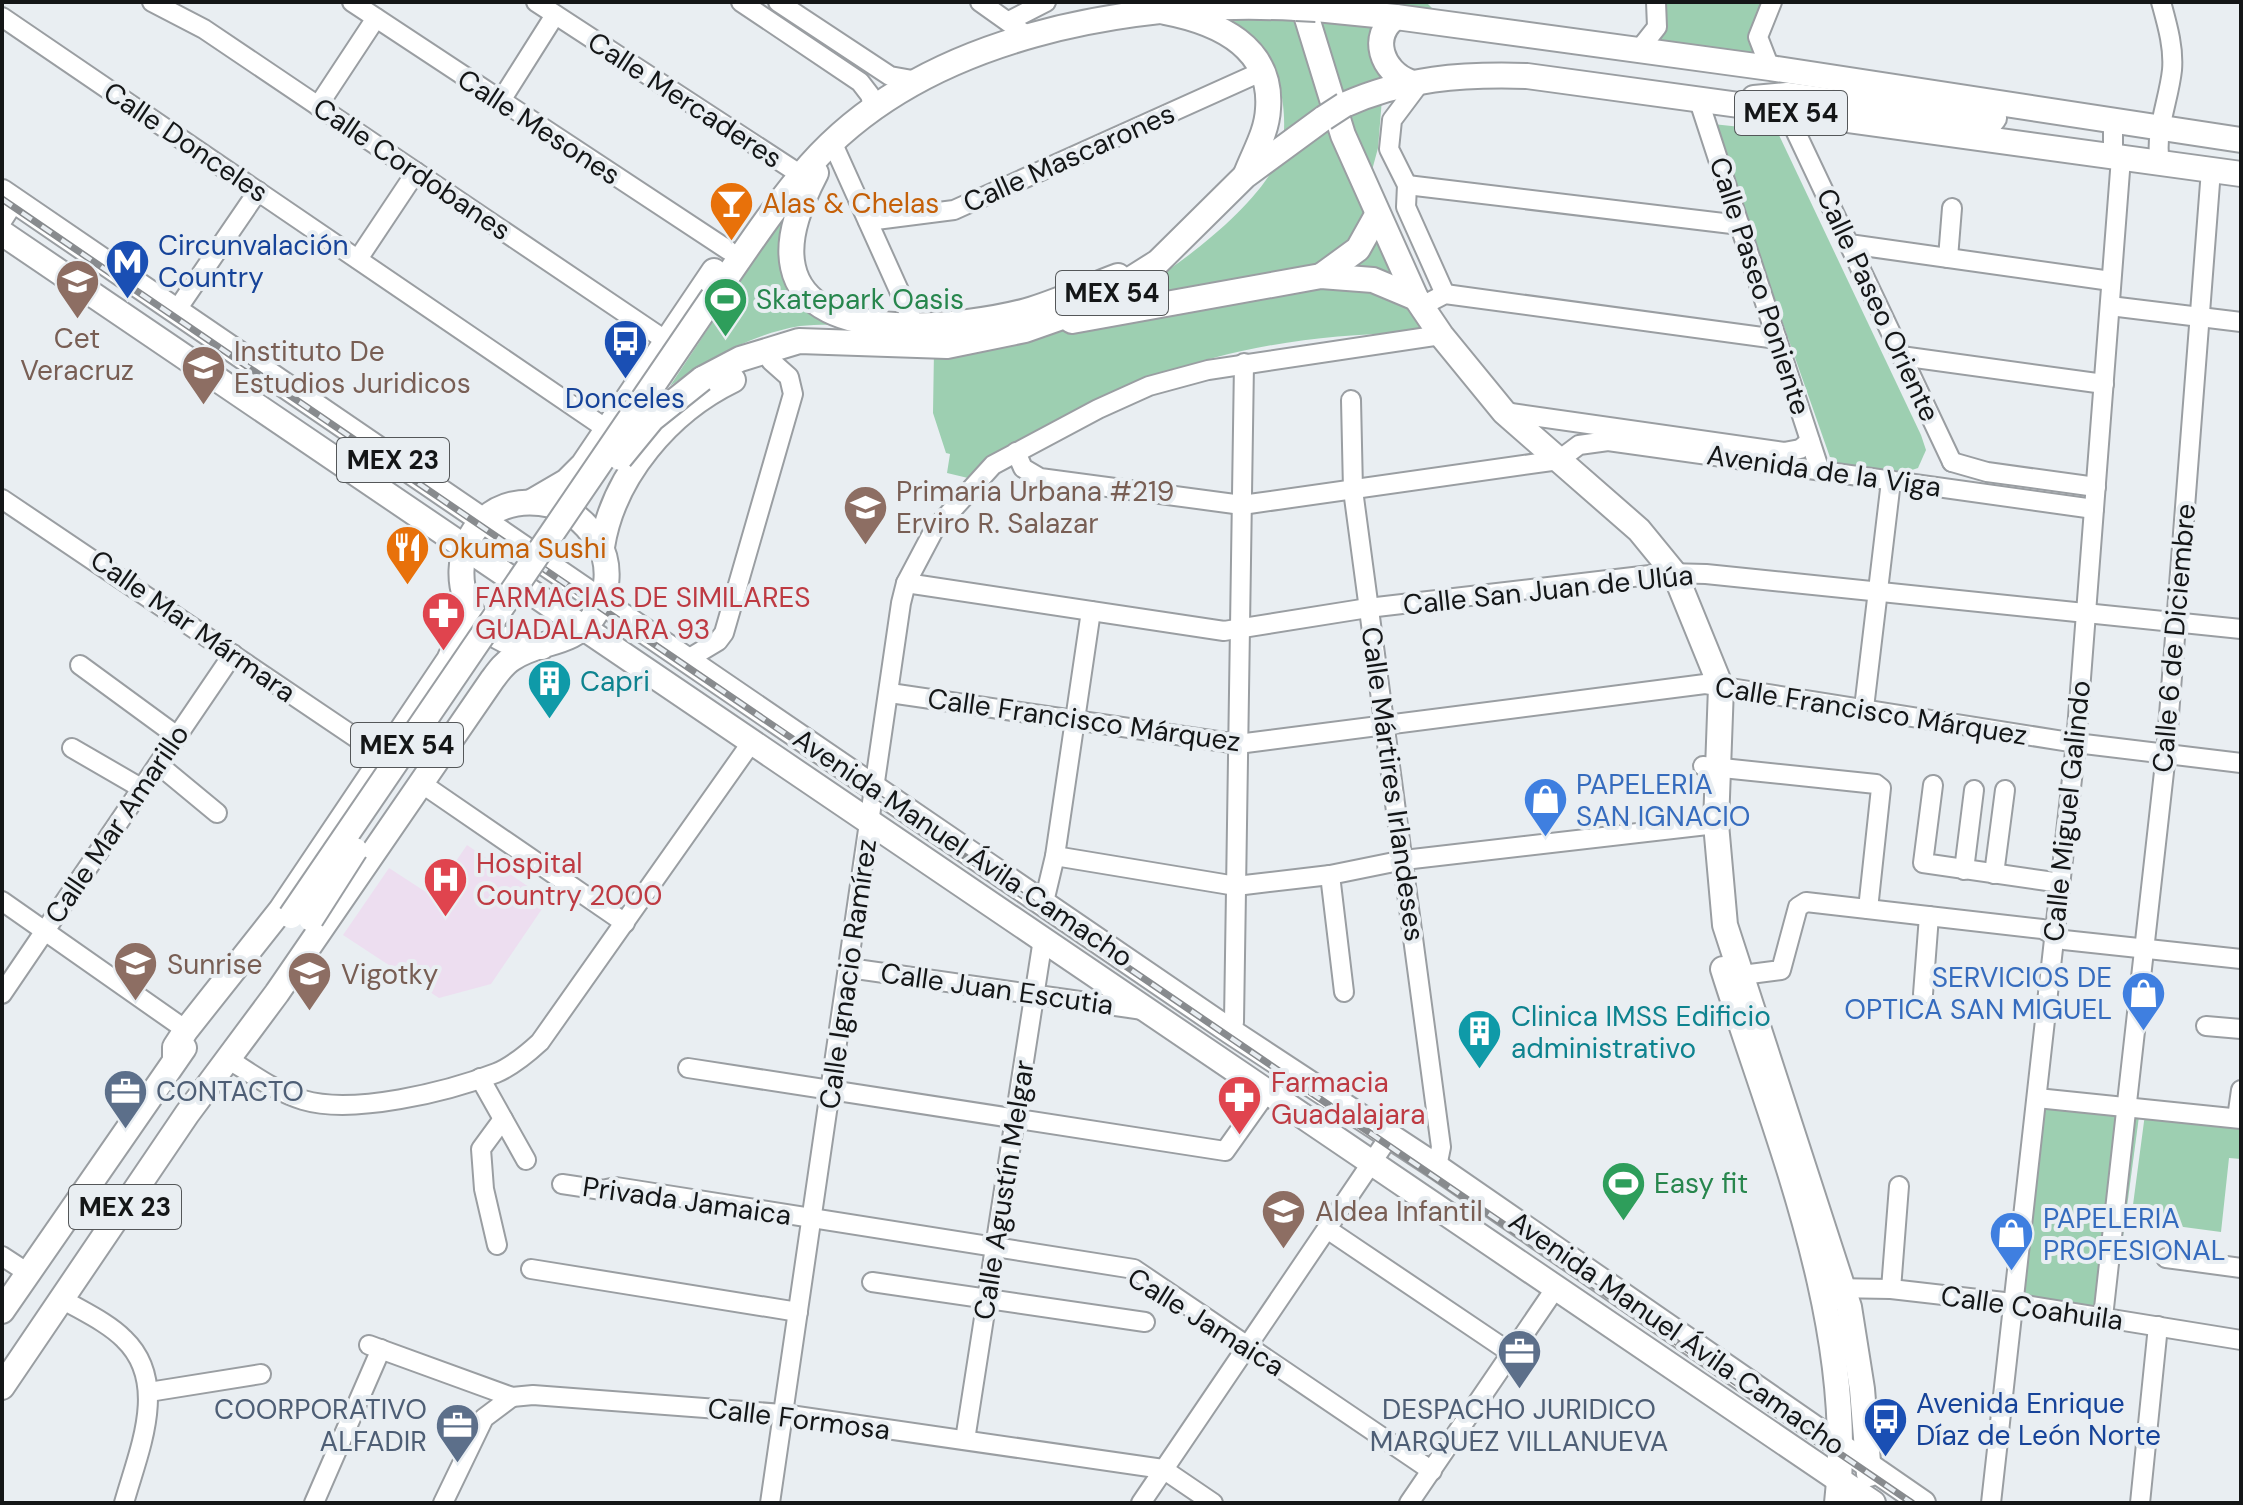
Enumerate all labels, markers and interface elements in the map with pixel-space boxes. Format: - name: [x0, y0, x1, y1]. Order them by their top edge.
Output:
- street label: Calle Mercaderes: [581, 23, 789, 177]
- street label: Calle Mesones: [450, 60, 628, 194]
- street label: Calle Donceles: [96, 73, 276, 211]
- street label: Calle Cordobanes: [306, 89, 518, 249]
- road number: MEX 54: [1735, 91, 1847, 135]
- street label: Calle Mascarones: [957, 95, 1181, 221]
- street label: Calle Paseo Poniente: [1701, 152, 1819, 420]
- bar icon: Alas & Chelas: [707, 179, 755, 242]
- street label: Calle Paseo Oriente: [1808, 182, 1948, 428]
- place label: Alas & Chelas: [762, 185, 939, 222]
- place label: Circunvalación Country: [158, 227, 349, 296]
- metro station icon: Circunvalación Country: [103, 237, 151, 300]
- school or university icon: Cet Veracruz: [53, 257, 101, 320]
- road number: MEX 54: [1056, 271, 1168, 315]
- sports icon: Skatepark Oasis: [701, 275, 749, 338]
- place label: Skatepark Oasis: [756, 281, 964, 318]
- bus stop icon: Donceles: [601, 317, 649, 380]
- place label: Cet Veracruz: [20, 320, 134, 389]
- place label: Instituto De Estudios Juridicos: [234, 333, 471, 402]
- school or university icon: Instituto De Estudios Juridicos: [179, 343, 227, 406]
- place label: Donceles: [565, 380, 685, 417]
- street label: Avenida de la Viga: [1704, 436, 1944, 506]
- road number: MEX 23: [337, 438, 449, 482]
- place label: Primaria Urbana #219 Erviro R. Salazar: [896, 473, 1174, 542]
- school or university icon: Primaria Urbana #219 Erviro R. Salazar: [841, 483, 889, 546]
- street label: Calle 6 de Diciembre: [2144, 502, 2204, 774]
- restaurant icon: Okuma Sushi: [383, 524, 431, 587]
- place label: Okuma Sushi: [438, 530, 607, 567]
- street label: Calle Mar Mármara: [83, 541, 303, 711]
- street label: Calle San Juan de Ulúa: [1401, 556, 1695, 624]
- place label: FARMACIAS DE SIMILARES GUADALAJARA 93: [475, 579, 811, 648]
- pharmacy icon: FARMACIAS DE SIMILARES GUADALAJARA 93: [420, 589, 468, 652]
- street label: Calle Mártires Irlandeses: [1353, 624, 1433, 944]
- building icon: Capri: [525, 657, 573, 720]
- place label: Capri: [580, 663, 650, 700]
- street label: Calle Francisco Márquez: [1712, 668, 2030, 754]
- street label: Calle Miguel Galindo: [2035, 679, 2099, 943]
- street label: Calle Francisco Márquez: [925, 680, 1243, 760]
- street label: Calle Mar Amarillo: [37, 717, 197, 931]
- street label: Avenida Manuel Ávila Camacho: [786, 720, 1140, 976]
- road number: MEX 54: [351, 723, 463, 767]
- place label: PAPELERIA SAN IGNACIO: [1576, 766, 1751, 835]
- shop icon: PAPELERIA SAN IGNACIO: [1521, 776, 1569, 839]
- street label: Calle Ignacio Ramírez: [811, 836, 885, 1112]
- place label: Hospital Country 2000: [476, 845, 662, 914]
- hospital icon: Hospital Country 2000: [421, 855, 469, 918]
- school or university icon: Sunrise: [112, 940, 160, 1003]
- place label: Sunrise: [167, 946, 262, 983]
- school or university icon: Vigotky: [286, 950, 334, 1013]
- street label: Calle Juan Escutia: [878, 954, 1116, 1024]
- place label: Vigotky: [341, 956, 438, 993]
- place label: SERVICIOS DE OPTICA SAN MIGUEL: [1844, 959, 2112, 1028]
- shop icon: SERVICIOS DE OPTICA SAN MIGUEL: [2119, 969, 2167, 1032]
- place label: Clinica IMSS Edificio administrativo: [1511, 998, 1771, 1067]
- building icon: Clinica IMSS Edificio administrativo: [1456, 1008, 1504, 1071]
- street label: Calle Agustín Melgar: [965, 1057, 1043, 1323]
- place label: Farmacia Guadalajara: [1271, 1064, 1425, 1133]
- office icon: CONTACTO: [101, 1067, 149, 1130]
- place label: CONTACTO: [156, 1073, 304, 1110]
- pharmacy icon: Farmacia Guadalajara: [1216, 1074, 1264, 1137]
- sports icon: Easy fit: [1599, 1159, 1647, 1222]
- place label: Easy fit: [1654, 1165, 1748, 1202]
- street label: Privada Jamaica: [580, 1168, 794, 1234]
- road number: MEX 23: [69, 1185, 181, 1229]
- school or university icon: Aldea Infantil: [1260, 1187, 1308, 1250]
- place label: Aldea Infantil: [1315, 1193, 1483, 1230]
- place label: PAPELERIA PROFESIONAL: [2043, 1200, 2226, 1269]
- street label: Avenida Manuel Ávila Camacho: [1502, 1202, 1852, 1464]
- shop icon: PAPELERIA PROFESIONAL: [1988, 1210, 2036, 1273]
- street label: Calle Jamaica: [1120, 1259, 1292, 1385]
- street label: Calle Coahuila: [1939, 1277, 2125, 1339]
- office icon: DESPACHO JURIDICO MARQUEZ VILLANUEVA: [1495, 1328, 1543, 1391]
- place label: Avenida Enrique Díaz de León Norte: [1916, 1385, 2161, 1454]
- street label: Calle Formosa: [706, 1389, 892, 1449]
- place label: COORPORATIVO ALFADIR: [214, 1391, 427, 1460]
- place label: DESPACHO JURIDICO MARQUEZ VILLANUEVA: [1370, 1391, 1668, 1460]
- bus stop icon: Avenida Enrique Díaz de León Norte: [1861, 1395, 1909, 1458]
- office icon: COORPORATIVO ALFADIR: [434, 1401, 482, 1464]

